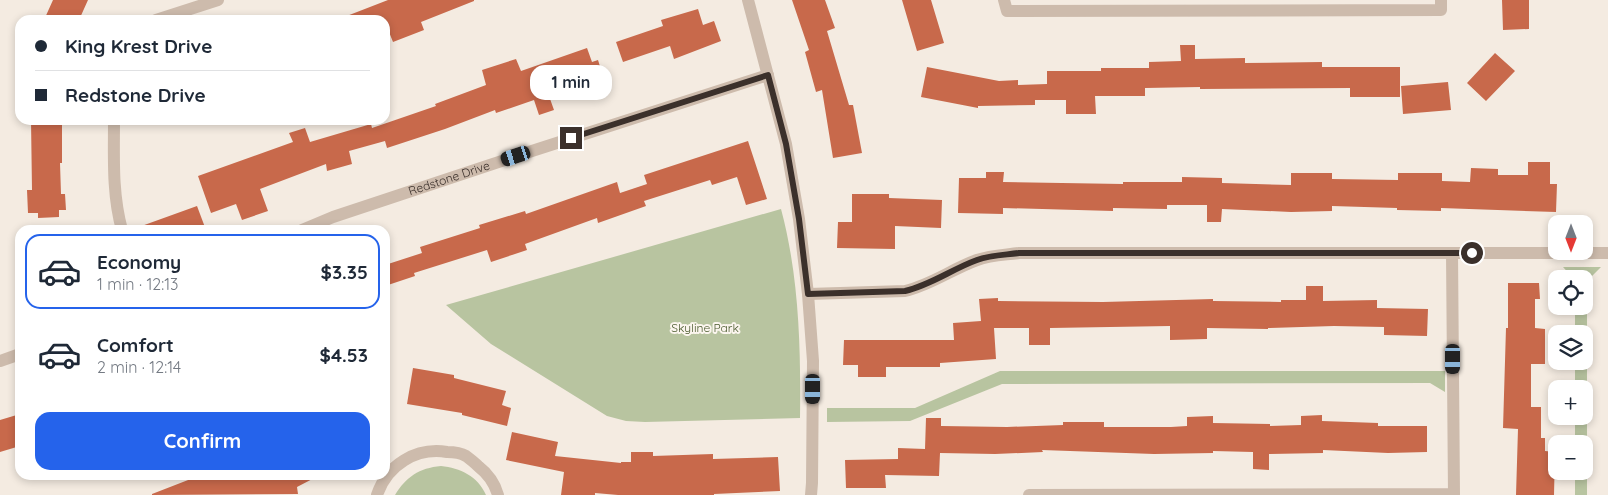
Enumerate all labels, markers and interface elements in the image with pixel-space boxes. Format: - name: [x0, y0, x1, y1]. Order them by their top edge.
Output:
- text: King Krest Drive: [65, 34, 212, 58]
- callout: 1 min: [530, 66, 612, 100]
- text: 1 min: [552, 72, 590, 92]
- text: Redstone Drive: [65, 83, 206, 107]
- route end: [560, 127, 582, 149]
- car: [499, 144, 532, 168]
- street label: Redstone Drive: [406, 157, 492, 198]
- north arrow: [1548, 215, 1592, 260]
- map controls: [1548, 215, 1593, 480]
- route start: [1461, 242, 1483, 264]
- icon: car: [37, 249, 82, 294]
- text: Economy: [97, 250, 181, 274]
- text: $3.35: [321, 260, 368, 284]
- button: locate: [1548, 270, 1593, 315]
- text: 1 min · 12:13: [97, 274, 179, 294]
- park label: Skyline Park: [671, 320, 739, 335]
- button: layers: [1548, 325, 1593, 370]
- icon: car: [37, 332, 82, 377]
- text: Comfort: [97, 333, 174, 357]
- text: $4.53: [320, 343, 368, 367]
- car: [1445, 344, 1460, 374]
- text: 2 min · 12:14: [97, 357, 181, 377]
- car: [805, 374, 820, 404]
- button: +: [1548, 380, 1593, 425]
- button: Confirm: [35, 412, 370, 470]
- button: −: [1548, 435, 1593, 480]

